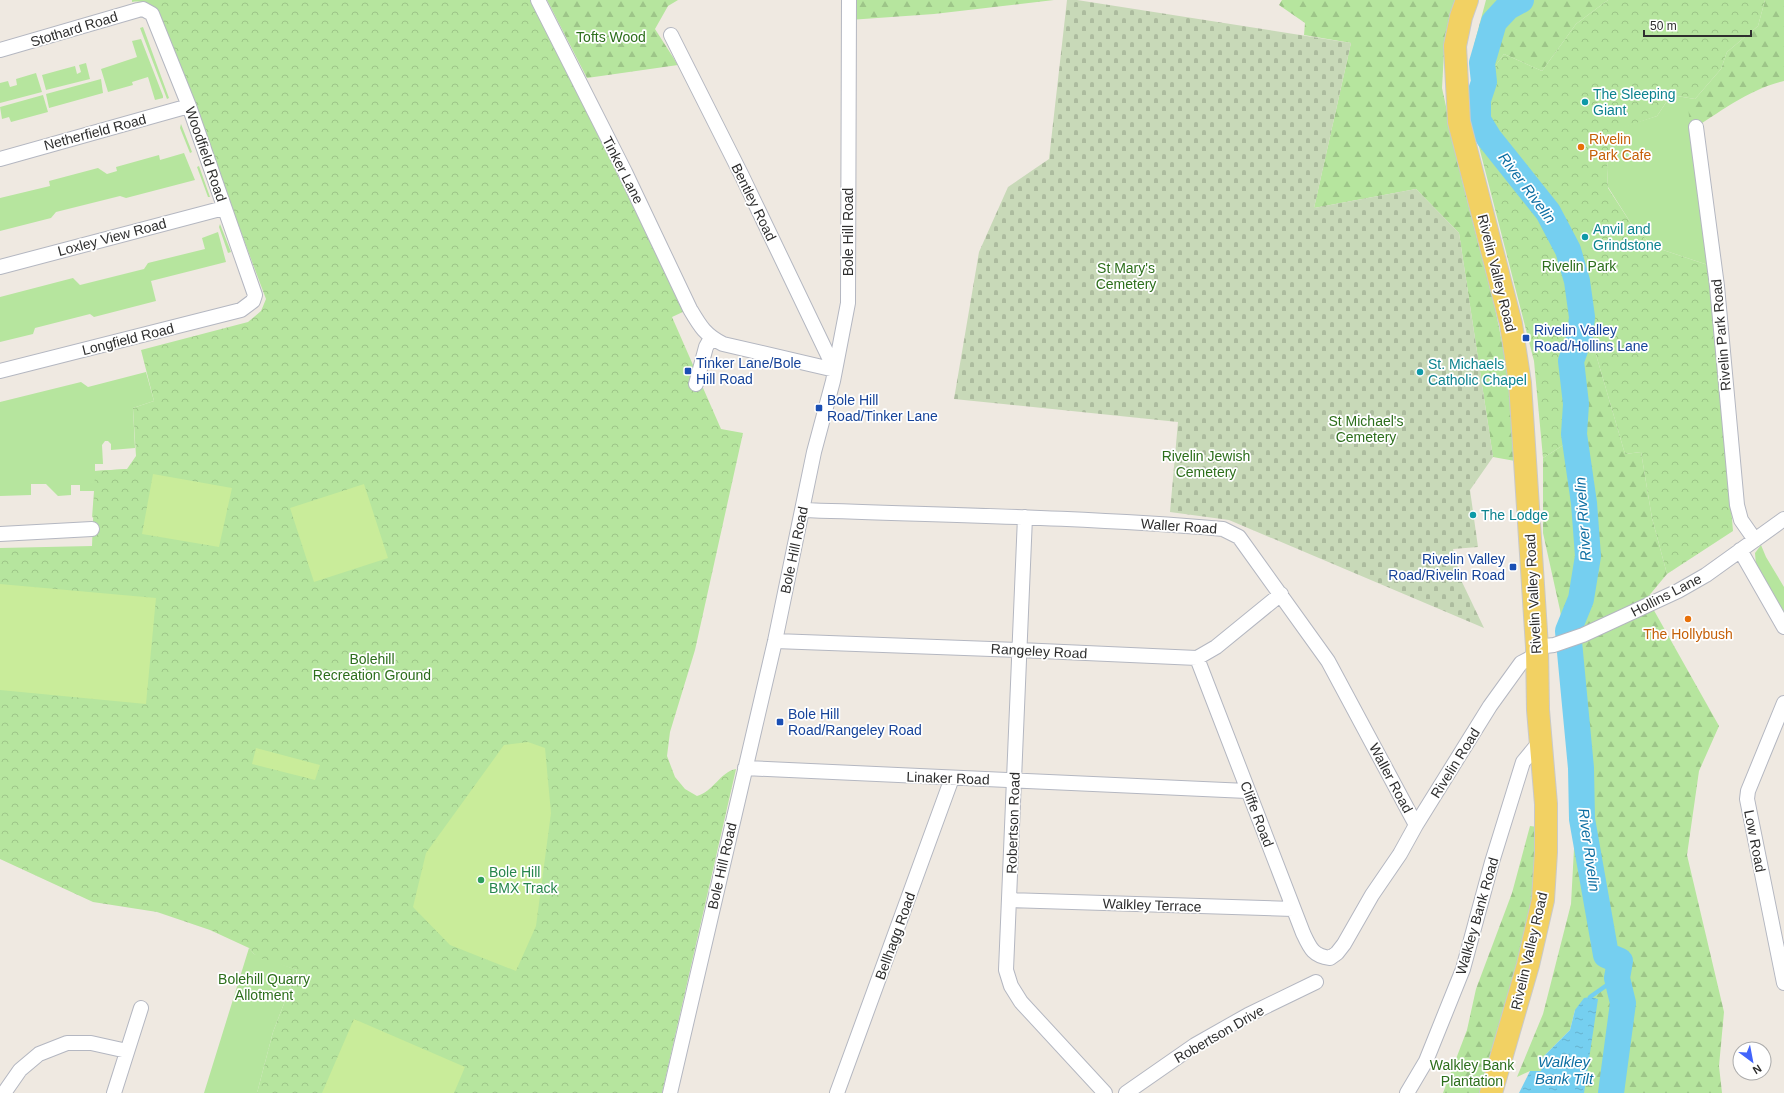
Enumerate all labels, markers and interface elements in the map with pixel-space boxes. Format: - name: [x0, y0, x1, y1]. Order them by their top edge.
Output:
- street label: Stothard Road: [28, 8, 120, 50]
- scale bar: [1644, 12, 1751, 38]
- text: 50 m: [1650, 19, 1677, 33]
- park label: Tofts Wood: [576, 29, 646, 45]
- place label: The Sleeping Giant: [1593, 86, 1676, 118]
- marker: The Sleeping Giant: [1580, 97, 1590, 107]
- street label: Woodfield Road: [182, 104, 230, 204]
- street label: Netherfield Road: [42, 111, 148, 153]
- place label: Rivelin Park Cafe: [1589, 131, 1651, 163]
- street label: Tinker Lane: [599, 134, 647, 207]
- marker: Rivelin Park Cafe: [1576, 142, 1586, 152]
- water label: River Rivelin: [1495, 149, 1560, 226]
- street label: Bentley Road: [728, 161, 780, 243]
- street label: Bole Hill Road: [840, 188, 856, 276]
- street label: Rivelin Valley Road: [1475, 213, 1519, 333]
- street label: Loxley View Road: [56, 215, 168, 259]
- place label: Anvil and Grindstone: [1593, 221, 1662, 253]
- marker: Anvil and Grindstone: [1580, 232, 1590, 242]
- park label: Rivelin Park: [1542, 258, 1617, 274]
- park label: St Mary's Cemetery: [1096, 260, 1156, 292]
- street label: Rivelin Park Road: [1708, 278, 1734, 392]
- street label: Longfield Road: [80, 320, 176, 358]
- place label: Rivelin Valley Road/Hollins Lane: [1534, 322, 1649, 354]
- marker: Rivelin Valley Road/Hollins Lane: [1521, 333, 1531, 343]
- place label: Tinker Lane/Bole Hill Road: [696, 355, 802, 387]
- place label: St. Michaels Catholic Chapel: [1428, 356, 1527, 388]
- marker: Tinker Lane/Bole Hill Road: [683, 366, 693, 376]
- marker: St. Michaels Catholic Chapel: [1415, 367, 1425, 377]
- place label: Bole Hill Road/Tinker Lane: [827, 392, 938, 424]
- marker: Bole Hill Road/Tinker Lane: [814, 403, 824, 413]
- park label: St Michael's Cemetery: [1328, 413, 1404, 445]
- park label: Rivelin Jewish Cemetery: [1162, 448, 1250, 480]
- water label: River Rivelin: [1571, 476, 1594, 562]
- street label: Bole Hill Road: [777, 505, 811, 595]
- place label: The Lodge: [1481, 507, 1548, 523]
- marker: The Lodge: [1468, 510, 1478, 520]
- street label: Waller Road: [1140, 515, 1218, 537]
- street label: Rivelin Valley Road: [1522, 533, 1544, 655]
- place label: Rivelin Valley Road/Rivelin Road: [1388, 551, 1505, 583]
- marker: Rivelin Valley Road/Rivelin Road: [1508, 562, 1518, 572]
- street label: Hollins Lane: [1628, 570, 1704, 620]
- marker: The Hollybush: [1683, 614, 1693, 624]
- place label: The Hollybush: [1643, 626, 1733, 642]
- street label: Rangeley Road: [990, 640, 1088, 662]
- park label: Bolehill Recreation Ground: [313, 651, 431, 683]
- place label: Bole Hill Road/Rangeley Road: [788, 706, 922, 738]
- marker: Bole Hill Road/Rangeley Road: [775, 717, 785, 727]
- street label: Rivelin Road: [1427, 725, 1483, 801]
- street label: Waller Road: [1366, 740, 1416, 816]
- street label: Linaker Road: [906, 769, 990, 787]
- street label: Robertson Road: [1003, 772, 1023, 874]
- street label: Cliffe Road: [1237, 779, 1277, 849]
- water label: River Rivelin: [1575, 807, 1604, 893]
- street label: Low Road: [1741, 809, 1769, 873]
- street label: Bole Hill Road: [704, 821, 740, 911]
- street label: Walkley Bank Road: [1453, 855, 1501, 977]
- place label: Bole Hill BMX Track: [489, 864, 558, 896]
- marker: Bole Hill BMX Track: [476, 875, 486, 885]
- street label: Bellhagg Road: [872, 890, 918, 982]
- street label: Rivelin Valley Road: [1508, 891, 1550, 1011]
- street label: Walkley Terrace: [1102, 895, 1202, 915]
- park label: Bolehill Quarry Allotment: [218, 971, 310, 1003]
- street label: Robertson Drive: [1171, 1002, 1267, 1066]
- north arrow: [1732, 1041, 1772, 1081]
- water label: Walkley Bank Tilt: [1535, 1053, 1594, 1087]
- park label: Walkley Bank Plantation: [1430, 1057, 1515, 1089]
- text: N: [1751, 1062, 1764, 1077]

